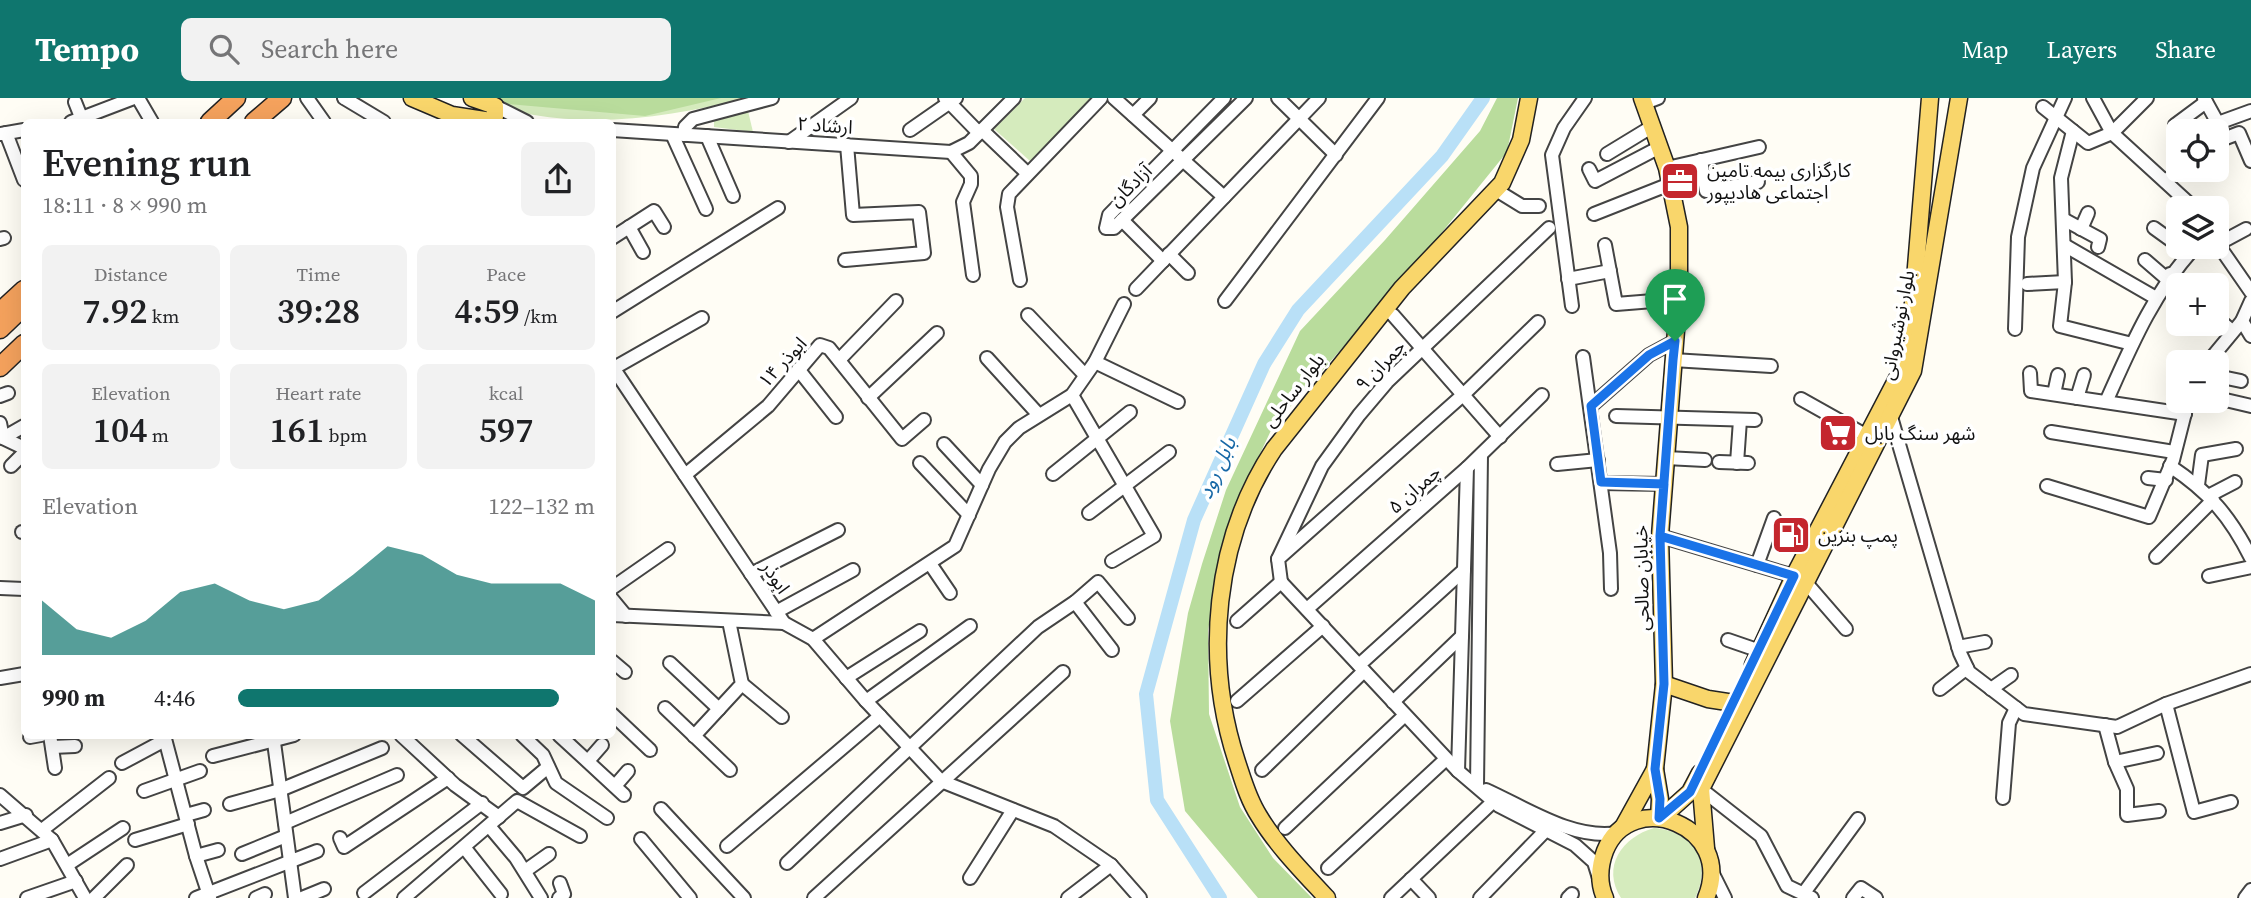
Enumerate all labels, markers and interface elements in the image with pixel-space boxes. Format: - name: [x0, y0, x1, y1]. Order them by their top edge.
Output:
- search box: [181, 18, 671, 81]
- text: Tempo: [35, 27, 139, 72]
- icon: search: [205, 30, 243, 68]
- text: Search here: [261, 31, 398, 67]
- text: Map: [1962, 33, 2009, 66]
- text: Layers: [2047, 33, 2117, 66]
- text: Share: [2155, 33, 2216, 66]
- street label: ارشاد ۲: [796, 110, 854, 140]
- map controls: [2166, 119, 2229, 413]
- button: locate: [2166, 119, 2229, 182]
- text: Evening run: [42, 137, 251, 189]
- button: share: [521, 142, 595, 216]
- street label: آزادگان: [1103, 157, 1158, 212]
- place label: کارگزاری بیمه تامین اجتماعی هادیپور: [1706, 157, 1852, 205]
- office icon: کارگزاری بیمه تامین اجتماعی هادیپور: [1659, 160, 1701, 202]
- text: 18:11 · 8 × 990 m: [42, 189, 208, 221]
- button: layers: [2166, 196, 2229, 259]
- text: Distance: [94, 261, 168, 287]
- text: Time: [297, 261, 340, 287]
- text: Pace: [486, 261, 526, 287]
- street label: بلوار نوشیروانی: [1874, 268, 1920, 382]
- pin: [1645, 269, 1705, 341]
- button: +: [2166, 273, 2229, 336]
- icon: arrive: [1656, 280, 1694, 318]
- text: 7.92: [82, 287, 147, 335]
- text: 39:28: [277, 287, 360, 335]
- text: 4:59: [455, 287, 520, 335]
- text: km: [147, 303, 179, 329]
- text: /km: [520, 303, 558, 329]
- street label: ابوذر ۱۴: [752, 331, 812, 393]
- street label: چمران ۹: [1349, 334, 1411, 396]
- street label: بلوار ساحلی: [1256, 348, 1330, 432]
- button: −: [2166, 350, 2229, 413]
- text: Elevation: [91, 380, 171, 406]
- text: Heart rate: [275, 380, 362, 406]
- text: kcal: [489, 380, 523, 406]
- text: 104: [93, 406, 147, 454]
- text: 161: [269, 406, 324, 454]
- text: 597: [479, 406, 533, 454]
- supermarket icon: شهر سنگ بابل: [1817, 412, 1859, 454]
- place label: شهر سنگ بابل: [1865, 420, 1975, 446]
- text: m: [147, 422, 169, 448]
- text: bpm: [324, 422, 368, 448]
- water label: بابل رود: [1190, 432, 1243, 503]
- street label: چمران ۵: [1382, 459, 1446, 519]
- text: Elevation: [42, 490, 138, 522]
- text: 122–132 m: [488, 490, 595, 522]
- fuel station icon: پمپ بنزین: [1770, 514, 1812, 556]
- place label: پمپ بنزین: [1818, 522, 1898, 549]
- street label: خيابان صالحی: [1627, 525, 1655, 631]
- street label: ابوذر: [755, 555, 796, 599]
- text: 990 m: [42, 682, 105, 714]
- text: 4:46: [154, 682, 195, 714]

